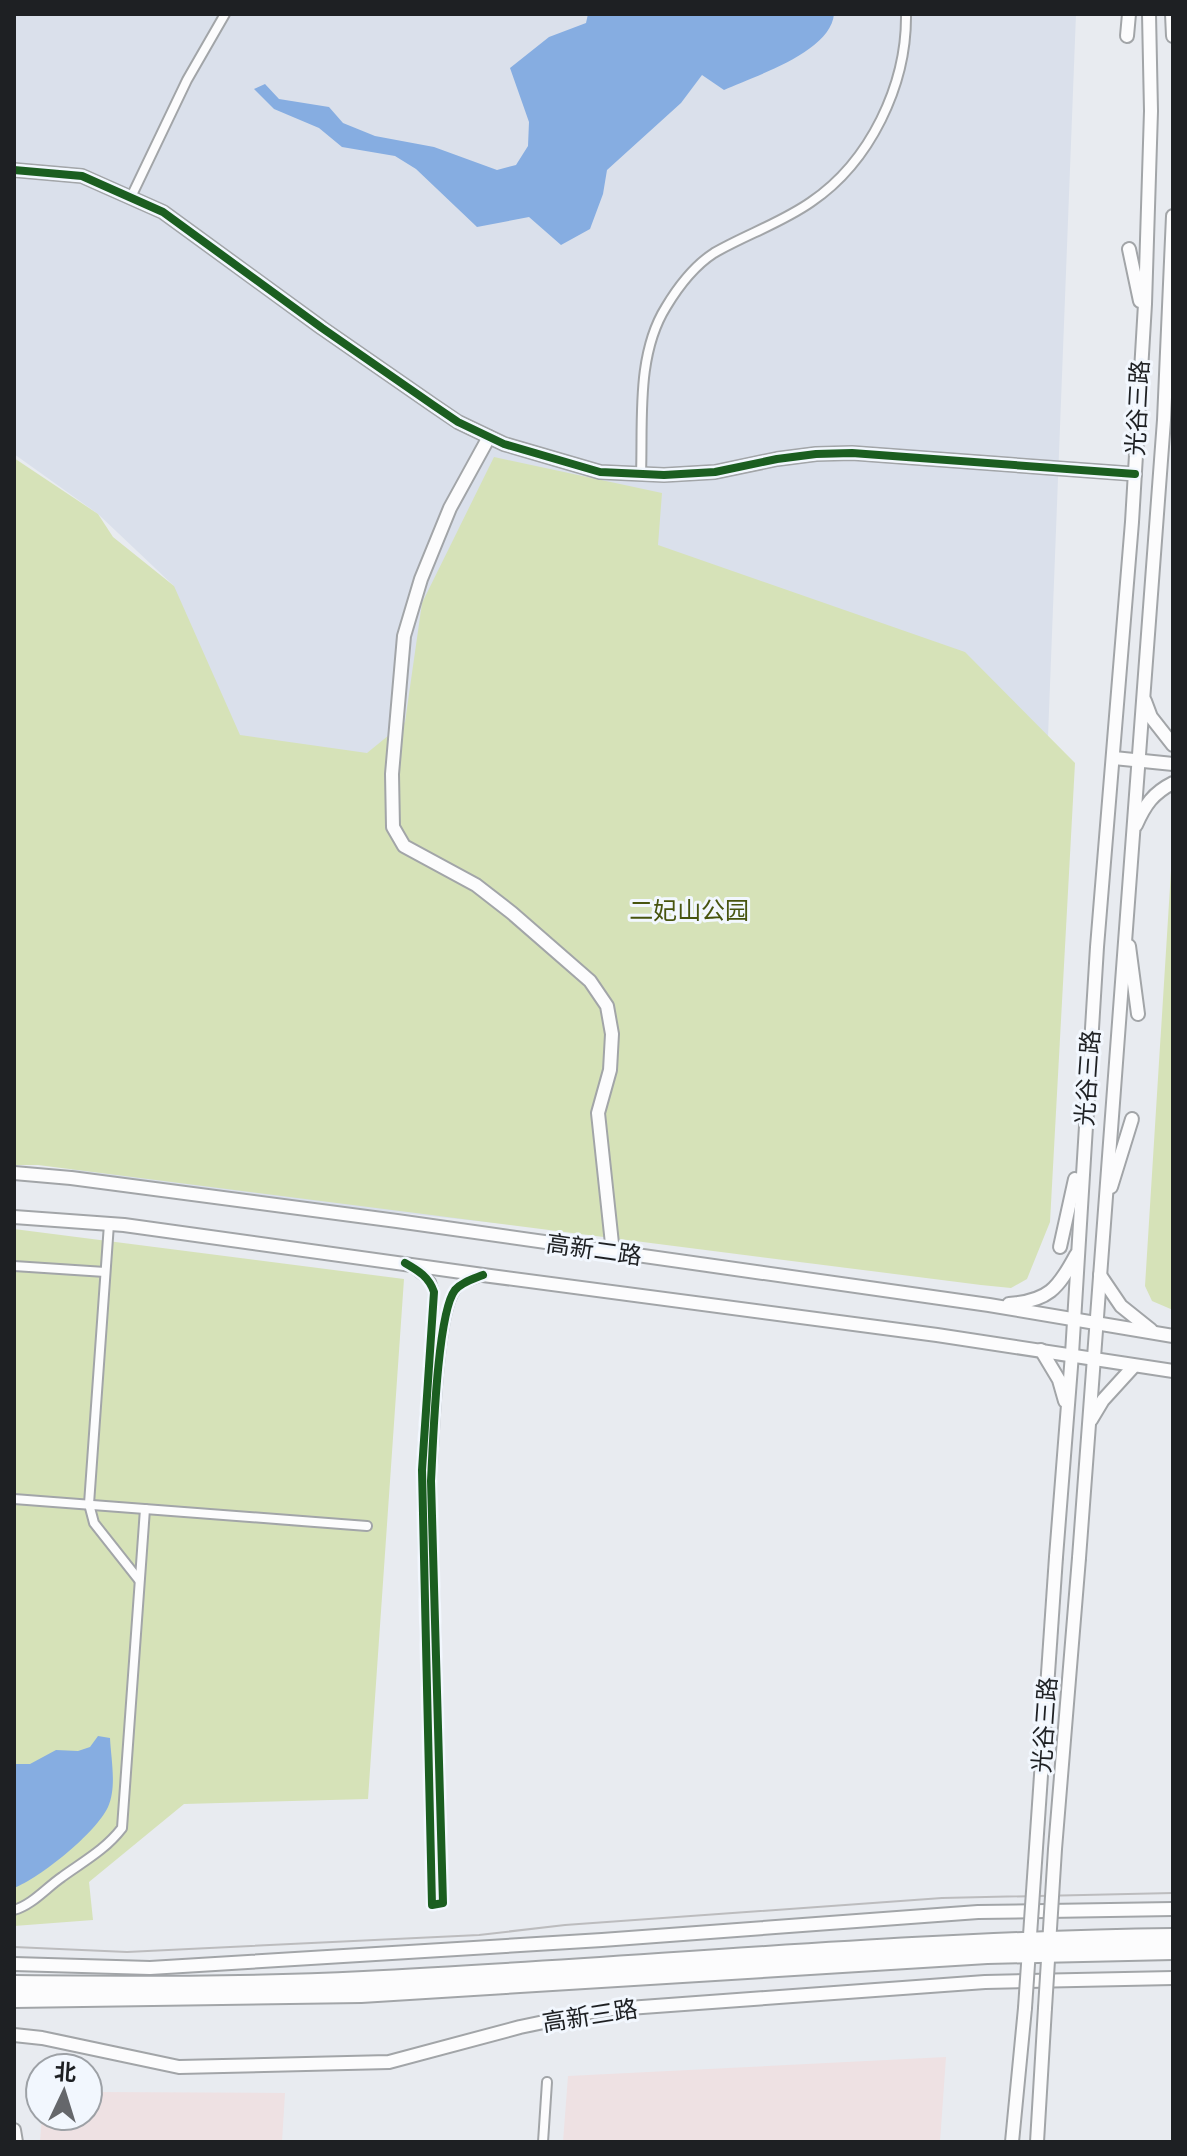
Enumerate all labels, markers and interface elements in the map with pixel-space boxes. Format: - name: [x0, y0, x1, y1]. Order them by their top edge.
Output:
- street label: 光谷三路: [1122, 359, 1153, 457]
- park label: 二妃山公园: [629, 897, 749, 924]
- street label: 光谷三路: [1071, 1029, 1104, 1127]
- street label: 高新二路: [545, 1229, 643, 1270]
- street label: 光谷三路: [1028, 1676, 1061, 1774]
- street label: 高新三路: [540, 1995, 639, 2036]
- north arrow: [24, 2052, 104, 2132]
- text: 北: [54, 2059, 77, 2086]

